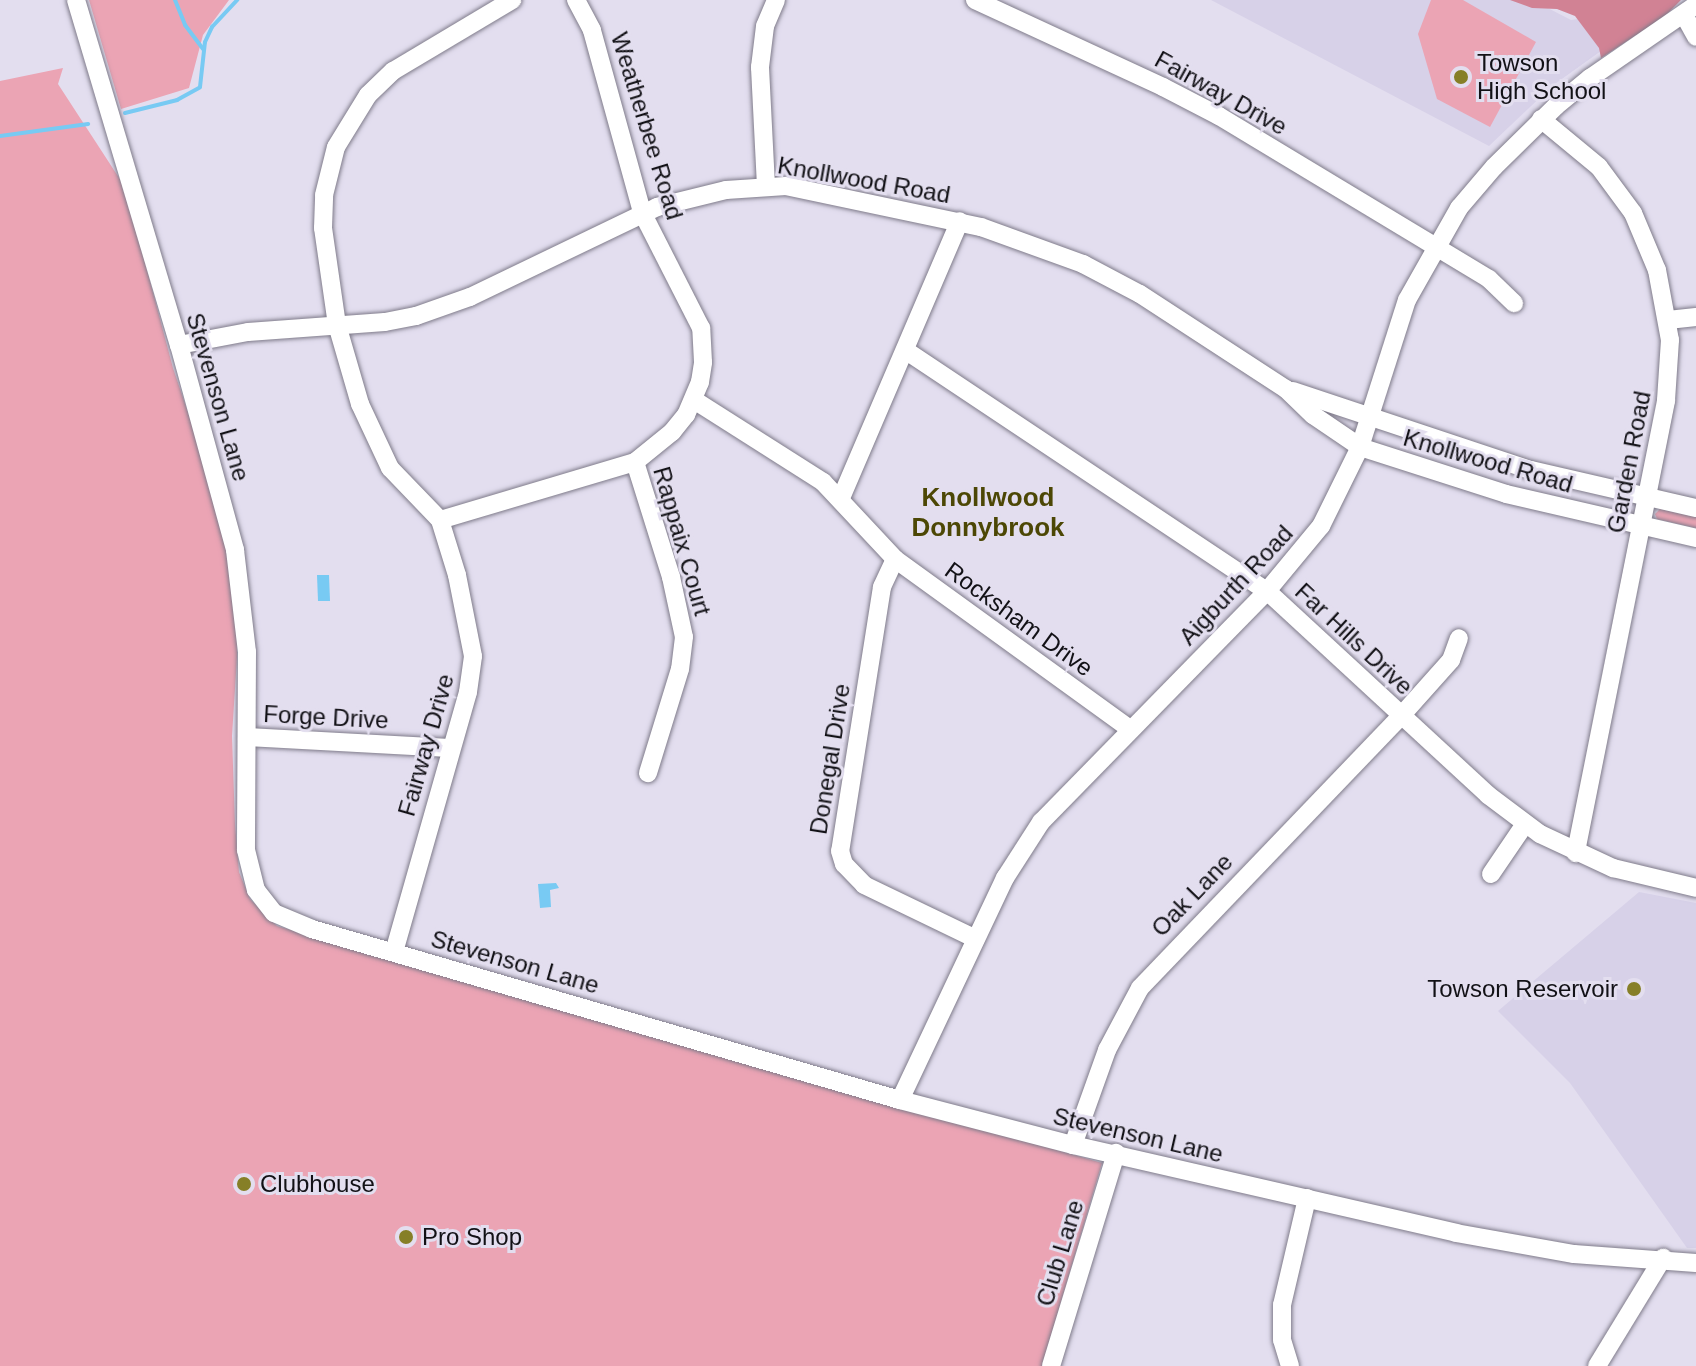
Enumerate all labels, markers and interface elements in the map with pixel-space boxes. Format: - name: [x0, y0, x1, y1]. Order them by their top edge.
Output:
- street label: Weatherbee Road: [605, 29, 689, 223]
- street label: Fairway Drive: [1150, 45, 1292, 141]
- place label: Towson High School: [1477, 49, 1606, 105]
- marker: Towson High School: [1452, 68, 1470, 86]
- street label: Knollwood Road: [775, 151, 953, 209]
- street label: Stevenson Lane: [180, 310, 256, 484]
- street label: Garden Road: [1601, 389, 1657, 535]
- street label: Knollwood Road: [1400, 423, 1576, 499]
- street label: Rappaix Court: [647, 463, 717, 619]
- district label: Knollwood Donnybrook: [911, 482, 1065, 544]
- street label: Aigburth Road: [1173, 519, 1299, 651]
- street label: Rocksham Drive: [939, 556, 1099, 682]
- street label: Far Hills Drive: [1289, 577, 1419, 701]
- street label: Fairway Drive: [392, 671, 460, 819]
- street label: Donegal Drive: [804, 682, 856, 836]
- street label: Forge Drive: [263, 699, 389, 735]
- street label: Oak Lane: [1145, 848, 1239, 942]
- street label: Stevenson Lane: [428, 924, 602, 1000]
- place label: Towson Reservoir: [1427, 975, 1618, 1003]
- marker: Towson Reservoir: [1625, 980, 1643, 998]
- street label: Stevenson Lane: [1050, 1101, 1226, 1169]
- place label: Clubhouse: [260, 1170, 375, 1198]
- marker: Clubhouse: [235, 1175, 253, 1193]
- street label: Club Lane: [1030, 1196, 1090, 1310]
- place label: Pro Shop: [422, 1223, 522, 1251]
- marker: Pro Shop: [397, 1228, 415, 1246]

